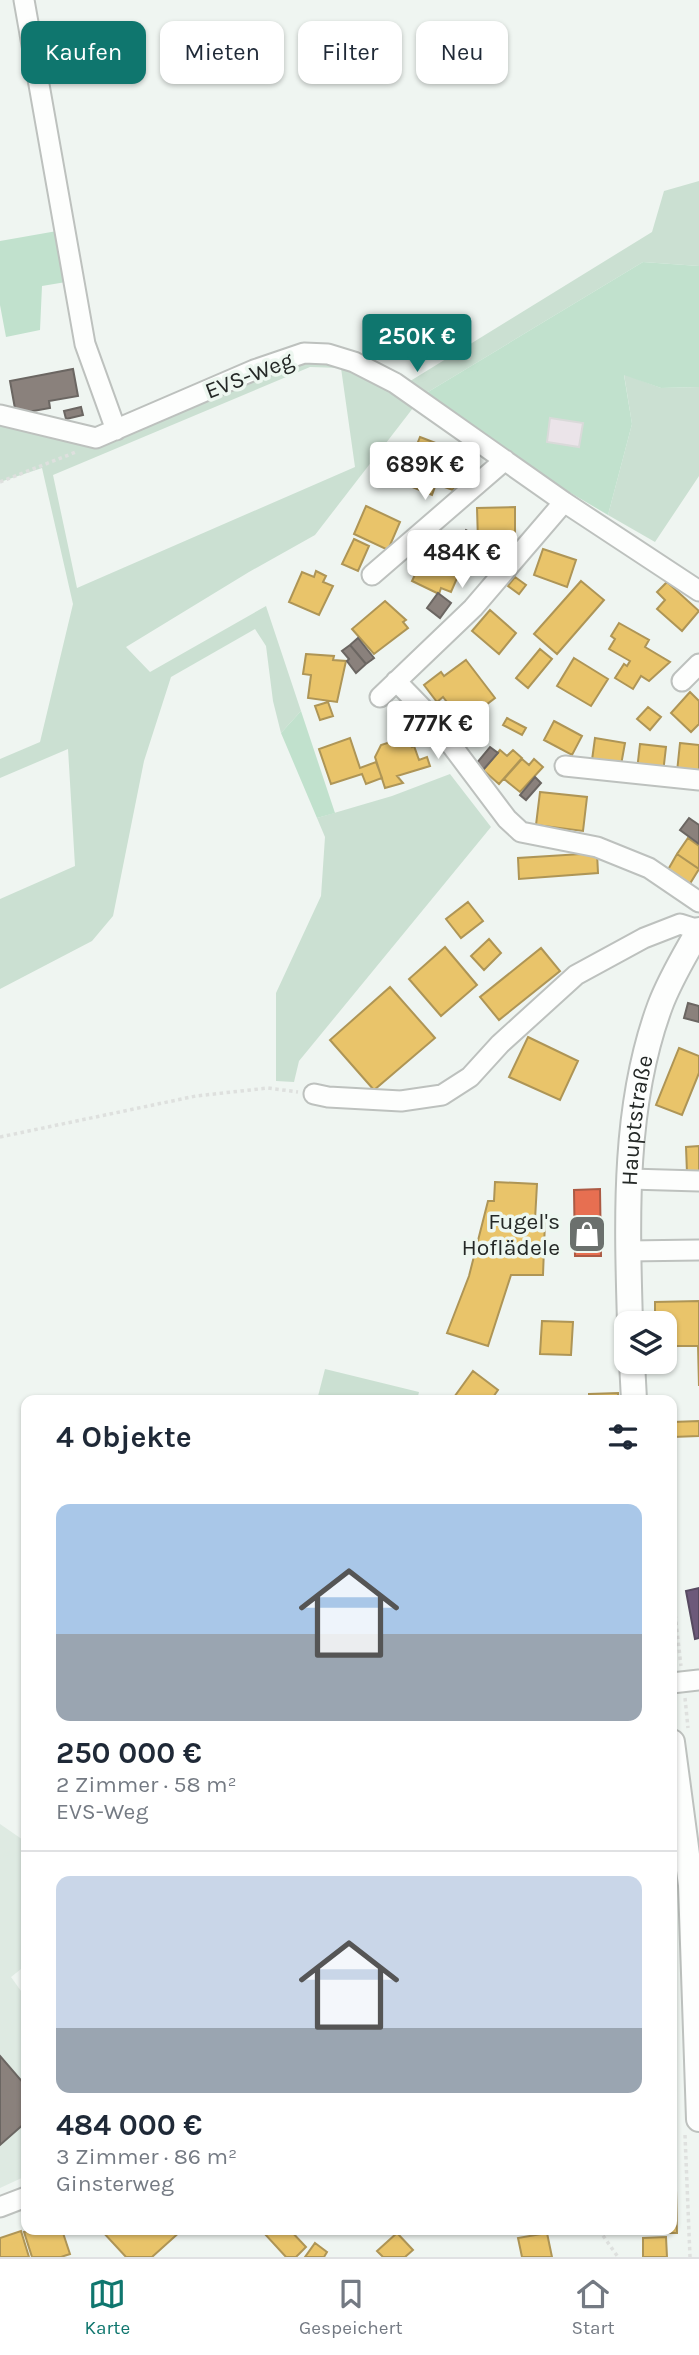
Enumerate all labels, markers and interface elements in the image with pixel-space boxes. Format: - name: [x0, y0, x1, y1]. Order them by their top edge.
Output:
- chip: Kaufen: [21, 21, 146, 84]
- chip: Mieten: [160, 21, 284, 84]
- chip: Filter: [298, 21, 402, 84]
- chip: Neu: [416, 21, 508, 84]
- pin: 250K €: [360, 314, 474, 374]
- text: 250K €: [378, 323, 456, 350]
- street label: EVS-Weg: [201, 346, 297, 405]
- pin: 689K €: [368, 442, 482, 502]
- text: 689K €: [386, 451, 464, 478]
- pin: 484K €: [405, 530, 519, 590]
- text: 484K €: [423, 539, 501, 566]
- pin: 777K €: [381, 702, 495, 761]
- text: 777K €: [403, 710, 473, 737]
- street label: Hauptstraße: [616, 1052, 659, 1187]
- place label: Fugel's Hoflädele: [461, 1208, 560, 1261]
- shop icon: Fugel's Hoflädele: [566, 1213, 608, 1255]
- map controls: [614, 1311, 677, 1374]
- button: layers: [614, 1311, 677, 1374]
- icon: filters: [604, 1418, 642, 1456]
- text: 4 Objekte: [56, 1419, 192, 1455]
- icon: home: [286, 1550, 412, 1676]
- text: 250 000 €: [56, 1735, 202, 1771]
- text: 2 Zimmer · 58 m²: [56, 1771, 237, 1798]
- text: EVS-Weg: [56, 1798, 148, 1825]
- icon: home: [286, 1922, 412, 2048]
- text: 484 000 €: [56, 2107, 202, 2143]
- text: 3 Zimmer · 86 m²: [56, 2143, 237, 2170]
- text: Ginsterweg: [56, 2170, 174, 2197]
- tab: Karte: [84, 2275, 130, 2339]
- tab: Gespeichert: [299, 2275, 403, 2339]
- tab: Start: [571, 2275, 615, 2339]

